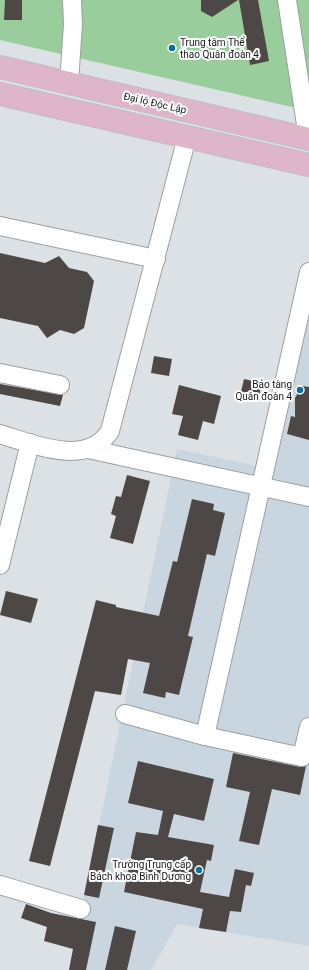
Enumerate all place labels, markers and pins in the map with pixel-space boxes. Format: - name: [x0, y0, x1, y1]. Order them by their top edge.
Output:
- place label: Trung tâm Thể thao Quân đoàn 4: [180, 36, 259, 60]
- marker: Trung tâm Thể thao Quân đoàn 4: [167, 43, 177, 53]
- place label: Bảo tàng Quân đoàn 4: [235, 379, 292, 402]
- marker: Bảo tàng Quân đoàn 4: [295, 385, 305, 395]
- place label: Trường Trung cấp Bách khoa Bình Dương: [90, 858, 191, 882]
- marker: Trường Trung cấp Bách khoa Bình Dương: [194, 865, 204, 875]

